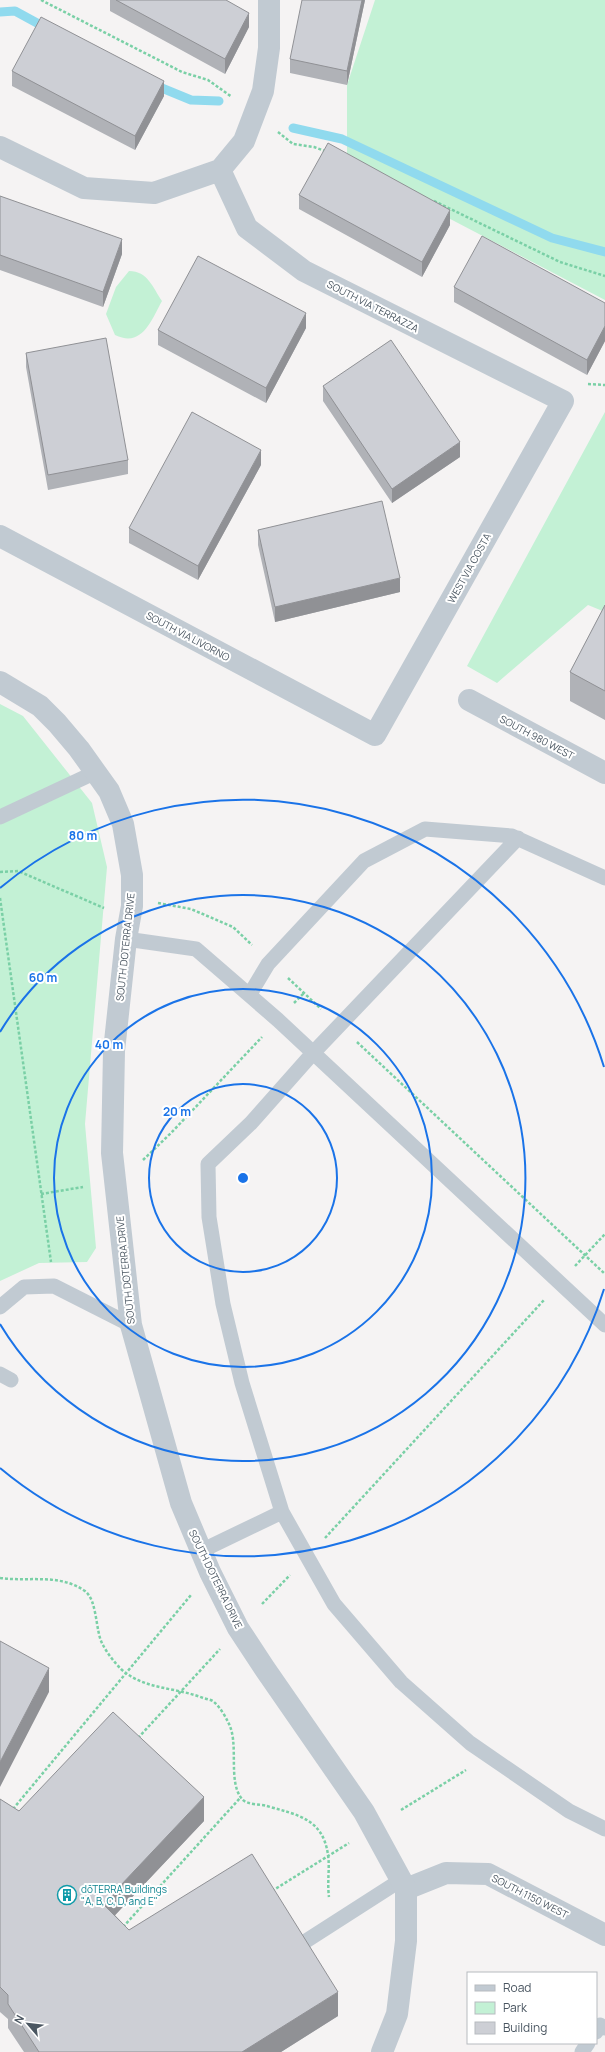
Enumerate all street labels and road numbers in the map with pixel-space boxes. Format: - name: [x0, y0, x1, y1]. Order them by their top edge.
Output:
- street label: SOUTH VIA TERRAZZA: [325, 277, 422, 336]
- street label: WEST VIA COSTA: [444, 530, 494, 605]
- street label: SOUTH VIA LIVORNO: [144, 608, 232, 664]
- street label: SOUTH 980 WEST: [497, 712, 577, 763]
- street label: SOUTH DOTERRA DRIVE: [112, 892, 138, 1002]
- street label: SOUTH DOTERRA DRIVE: [112, 1215, 138, 1325]
- street label: SOUTH DOTERRA DRIVE: [186, 1527, 246, 1631]
- street label: SOUTH 1150 WEST: [489, 1871, 571, 1921]

